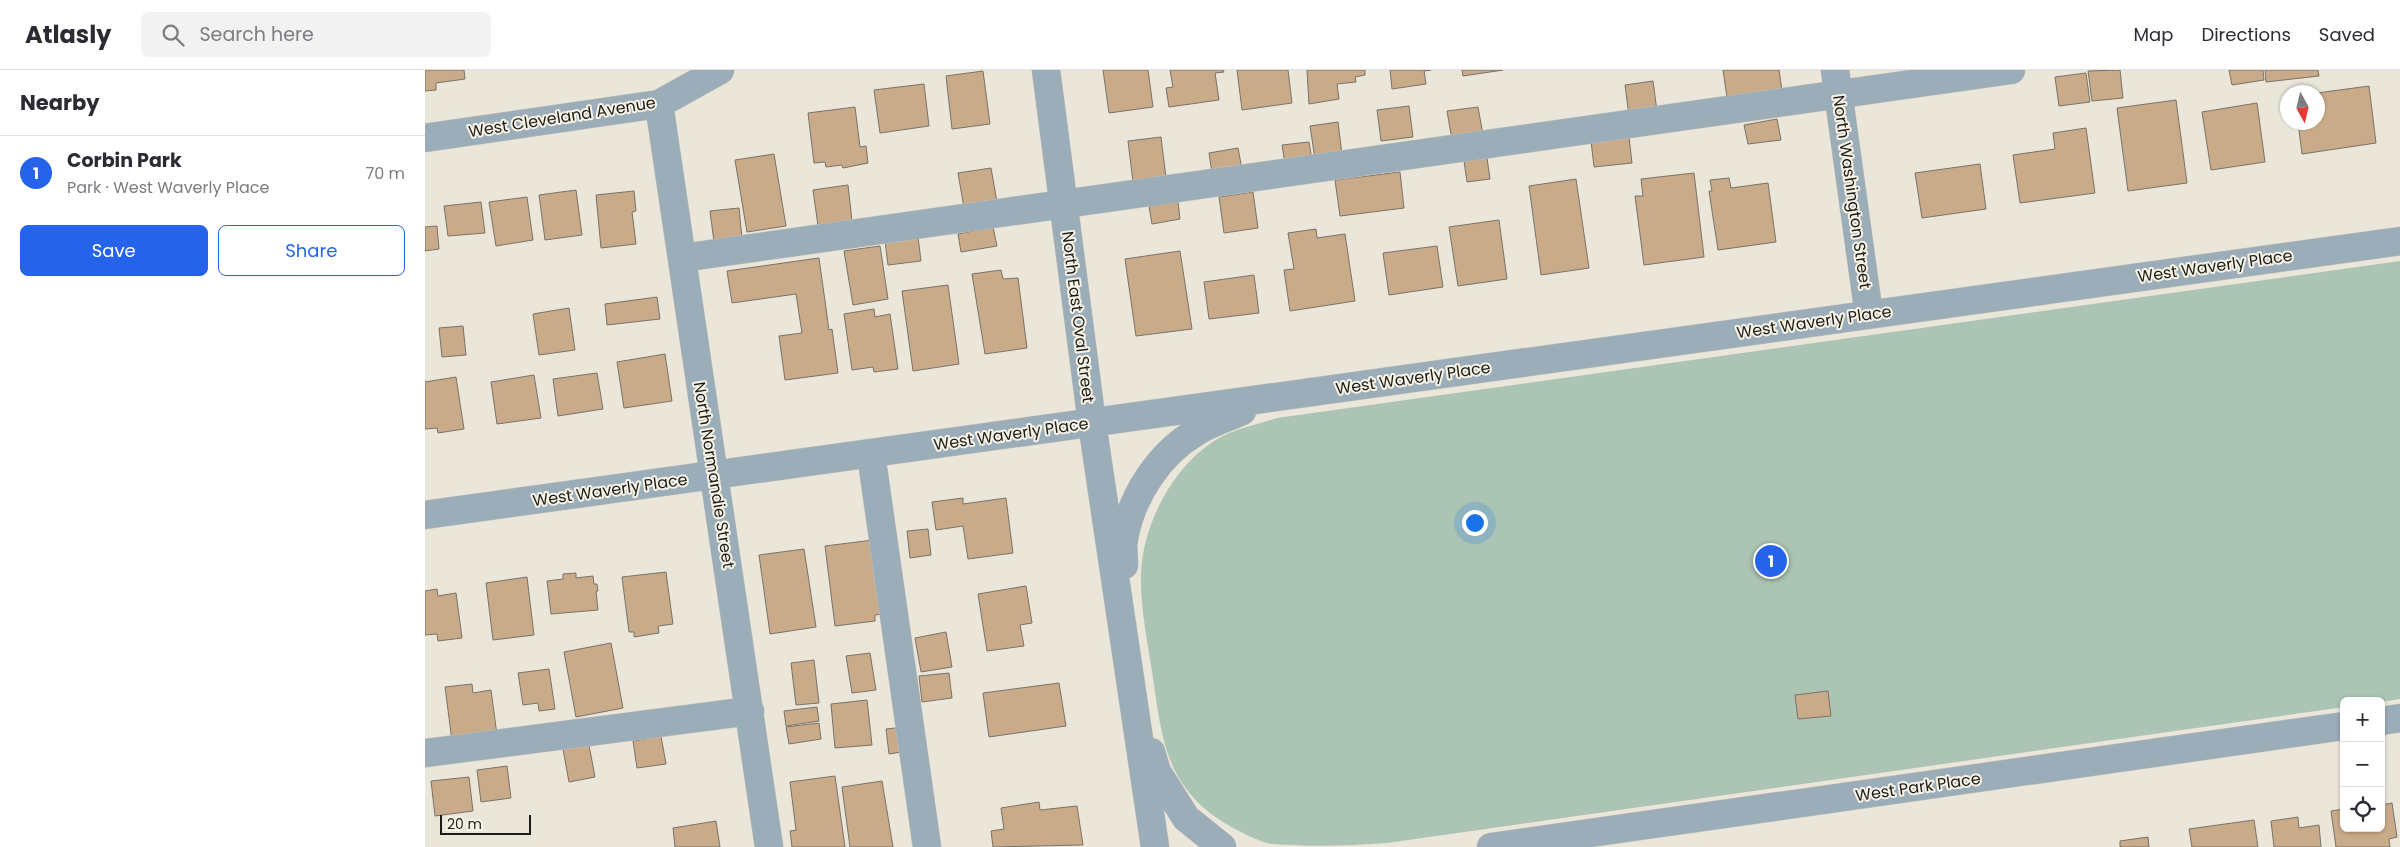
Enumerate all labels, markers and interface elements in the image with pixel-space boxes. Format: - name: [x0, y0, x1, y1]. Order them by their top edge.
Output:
- search box: [141, 12, 491, 57]
- text: Atlasly: [25, 18, 111, 51]
- icon: search: [159, 21, 187, 49]
- text: Search here: [199, 21, 314, 48]
- text: Map: [2134, 22, 2173, 47]
- text: Directions: [2201, 22, 2291, 47]
- text: Saved: [2319, 22, 2375, 47]
- north arrow: [2280, 85, 2325, 130]
- text: Nearby: [20, 88, 100, 117]
- street label: West Cleveland Avenue: [467, 91, 657, 143]
- street label: North Washington Street: [1827, 94, 1877, 290]
- text: Corbin Park: [67, 147, 182, 174]
- text: 1: [33, 162, 39, 185]
- text: 70 m: [365, 162, 405, 185]
- text: Park · West Waverly Place: [67, 176, 269, 199]
- button: Save: [20, 225, 208, 276]
- button: Share: [218, 225, 405, 276]
- street label: North East Oval Street: [1056, 230, 1100, 404]
- street label: West Waverly Place: [2136, 244, 2294, 288]
- street label: West Waverly Place: [1735, 300, 1893, 344]
- street label: West Waverly Place: [1334, 356, 1492, 400]
- street label: North Normandie Street: [688, 380, 740, 570]
- street label: West Waverly Place: [932, 412, 1090, 456]
- street label: West Waverly Place: [531, 468, 689, 512]
- your location: [1462, 510, 1488, 536]
- pin: 1: [1755, 542, 1787, 580]
- map controls: [2340, 697, 2385, 832]
- button: +: [2340, 697, 2385, 742]
- button: −: [2340, 742, 2385, 787]
- street label: West Park Place: [1854, 767, 1982, 807]
- button: locate: [2340, 787, 2385, 832]
- scale bar: [440, 812, 531, 835]
- text: 20 m: [447, 814, 482, 834]

